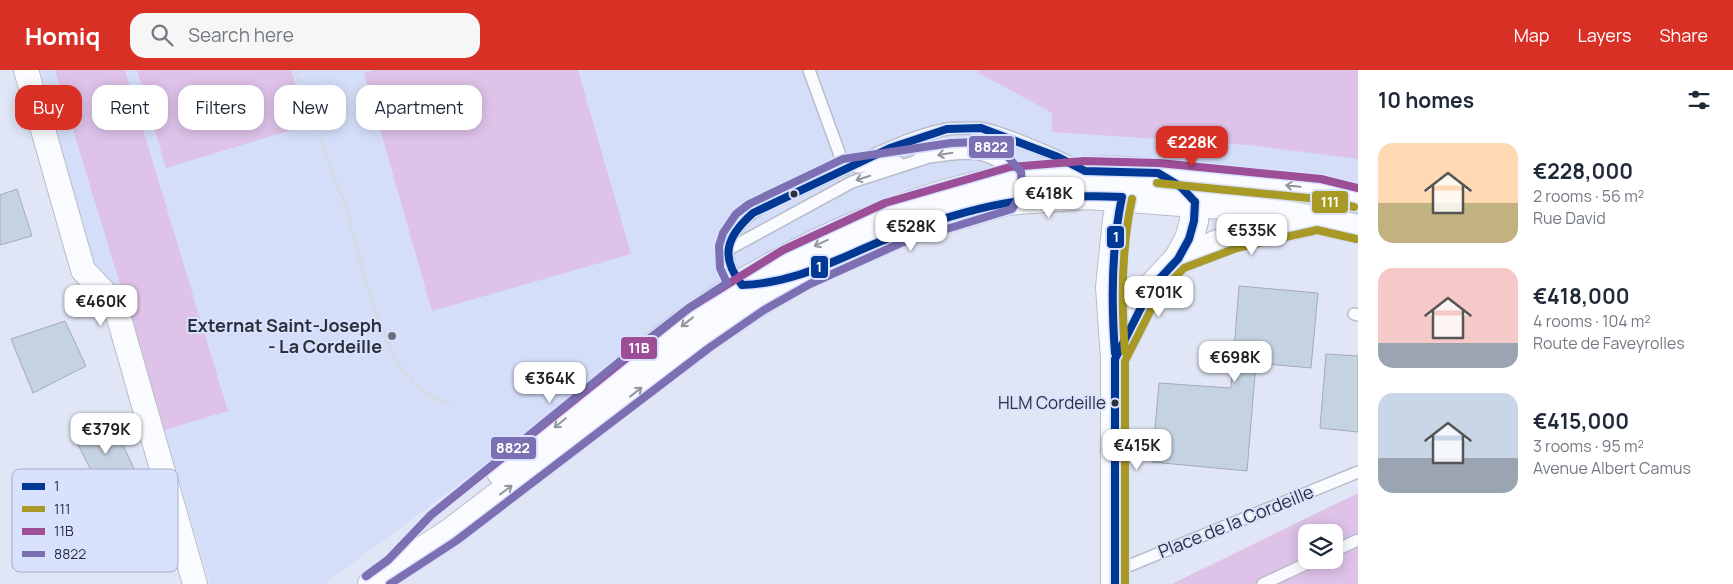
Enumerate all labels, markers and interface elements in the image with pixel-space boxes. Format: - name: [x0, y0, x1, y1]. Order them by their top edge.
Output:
- search box: [130, 13, 480, 58]
- text: Homiq: [25, 19, 100, 52]
- icon: search: [148, 21, 176, 49]
- text: Search here: [188, 22, 294, 48]
- text: Map: [1514, 23, 1549, 47]
- text: Layers: [1577, 23, 1631, 47]
- text: Share: [1659, 23, 1708, 47]
- chip: Buy: [15, 85, 82, 130]
- chip: Rent: [92, 85, 168, 130]
- chip: Filters: [178, 85, 264, 130]
- chip: New: [274, 85, 346, 130]
- chip: Apartment: [356, 85, 482, 130]
- text: 10 homes: [1378, 86, 1474, 114]
- icon: filters: [1685, 86, 1713, 114]
- pin: €228K: [1157, 126, 1227, 168]
- text: €228K: [1167, 131, 1217, 153]
- line badge: 8822: [968, 135, 1015, 159]
- text: 8822: [974, 137, 1008, 156]
- one-way arrow: [937, 150, 953, 160]
- text: €228,000: [1533, 157, 1633, 185]
- icon: home: [1418, 163, 1478, 223]
- one-way arrow: [855, 174, 871, 184]
- pin: €418K: [1014, 176, 1084, 219]
- one-way arrow: [1285, 181, 1301, 191]
- text: €418K: [1025, 182, 1073, 204]
- text: 2 rooms · 56 m²: [1533, 185, 1644, 207]
- unlabelled marker: [789, 189, 799, 199]
- line badge: 111: [1311, 190, 1349, 214]
- text: 111: [1321, 192, 1339, 211]
- text: Rue David: [1533, 207, 1606, 229]
- pin: €528K: [876, 210, 946, 252]
- pin: €535K: [1217, 214, 1287, 256]
- text: €528K: [886, 215, 936, 237]
- text: €535K: [1227, 219, 1277, 241]
- line badge: 1: [1106, 225, 1125, 249]
- text: 1: [1113, 227, 1119, 246]
- one-way arrow: [813, 238, 828, 248]
- line badge: 1: [810, 255, 829, 279]
- text: 1: [816, 257, 822, 276]
- pin: €701K: [1124, 276, 1194, 318]
- text: €701K: [1135, 281, 1183, 303]
- text: €418,000: [1533, 282, 1630, 310]
- pin: €460K: [66, 284, 136, 327]
- icon: home: [1418, 288, 1478, 348]
- text: €460K: [75, 290, 127, 312]
- text: 4 rooms · 104 m²: [1533, 310, 1651, 332]
- place label: Externat Saint-Joseph - La Cordeille: [187, 313, 382, 358]
- one-way arrow: [681, 316, 694, 327]
- marker: Externat Saint-Joseph - La Cordeille: [386, 330, 398, 342]
- text: Route de Faveyrolles: [1533, 332, 1685, 354]
- line badge: 11B: [620, 336, 658, 360]
- text: 11B: [628, 338, 650, 357]
- pin: €698K: [1200, 340, 1270, 383]
- text: €698K: [1210, 346, 1260, 368]
- pin: €364K: [515, 362, 585, 404]
- text: €364K: [525, 367, 575, 389]
- one-way arrow: [629, 386, 642, 397]
- place label: HLM Cordeille: [998, 391, 1106, 414]
- marker: HLM Cordeille: [1110, 398, 1120, 408]
- text: €415,000: [1533, 407, 1629, 435]
- pin: €379K: [71, 412, 141, 455]
- icon: home: [1418, 413, 1478, 473]
- text: €379K: [81, 418, 131, 440]
- one-way arrow: [554, 418, 567, 429]
- pin: €415K: [1102, 428, 1172, 471]
- text: €415K: [1113, 434, 1161, 456]
- text: 3 rooms · 95 m²: [1533, 435, 1644, 457]
- line badge: 8822: [490, 436, 537, 460]
- text: 8822: [496, 438, 530, 457]
- text: Avenue Albert Camus: [1533, 457, 1691, 479]
- legend: [12, 469, 178, 572]
- text: 1: [54, 476, 59, 495]
- street label: Place de la Cordeille: [1154, 479, 1317, 563]
- one-way arrow: [499, 485, 512, 496]
- text: 111: [54, 499, 70, 518]
- text: 11B: [54, 521, 74, 540]
- map controls: [1298, 524, 1343, 569]
- button: layers: [1298, 524, 1343, 569]
- text: 8822: [54, 544, 86, 563]

